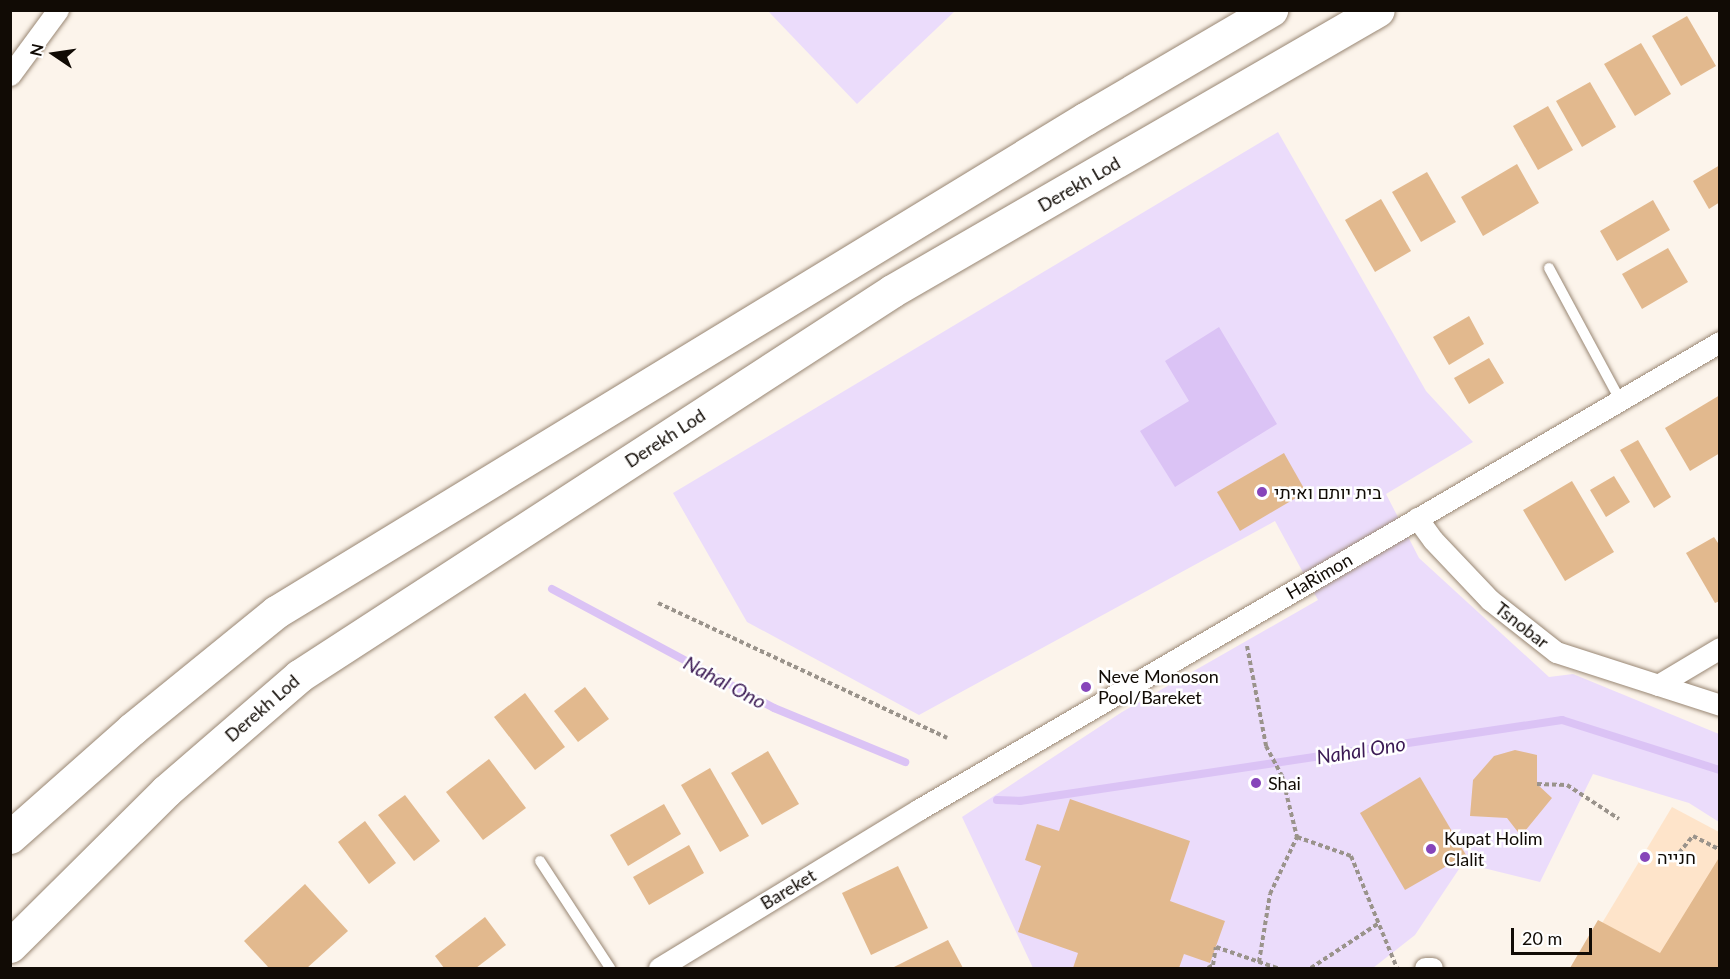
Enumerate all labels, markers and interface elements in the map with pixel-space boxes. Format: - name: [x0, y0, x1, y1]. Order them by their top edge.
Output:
- north arrow: [24, 24, 84, 84]
- text: N: [25, 42, 47, 58]
- street label: Derekh Lod: [1034, 152, 1124, 216]
- street label: Derekh Lod: [621, 404, 709, 472]
- place label: בית יותם ואיתי: [1274, 481, 1382, 503]
- marker: בית יותם ואיתי: [1255, 485, 1269, 499]
- street label: HaRimon: [1282, 548, 1356, 604]
- street label: Tsnobar: [1491, 597, 1553, 653]
- water label: Nahal Ono: [680, 650, 770, 714]
- place label: Neve Monoson Pool/Bareket: [1098, 666, 1219, 708]
- street label: Derekh Lod: [220, 670, 304, 746]
- marker: Neve Monoson Pool/Bareket: [1079, 680, 1093, 694]
- water label: Nahal Ono: [1315, 731, 1407, 769]
- place label: Shai: [1268, 772, 1301, 794]
- marker: Shai: [1249, 776, 1263, 790]
- place label: Kupat Holim Clalit: [1444, 828, 1543, 870]
- marker: Kupat Holim Clalit: [1422, 840, 1440, 858]
- place label: חנייה: [1657, 846, 1696, 868]
- marker: חנייה: [1638, 850, 1652, 864]
- street label: Bareket: [756, 864, 820, 914]
- scale bar: [1514, 916, 1595, 954]
- text: 20 m: [1522, 927, 1562, 949]

